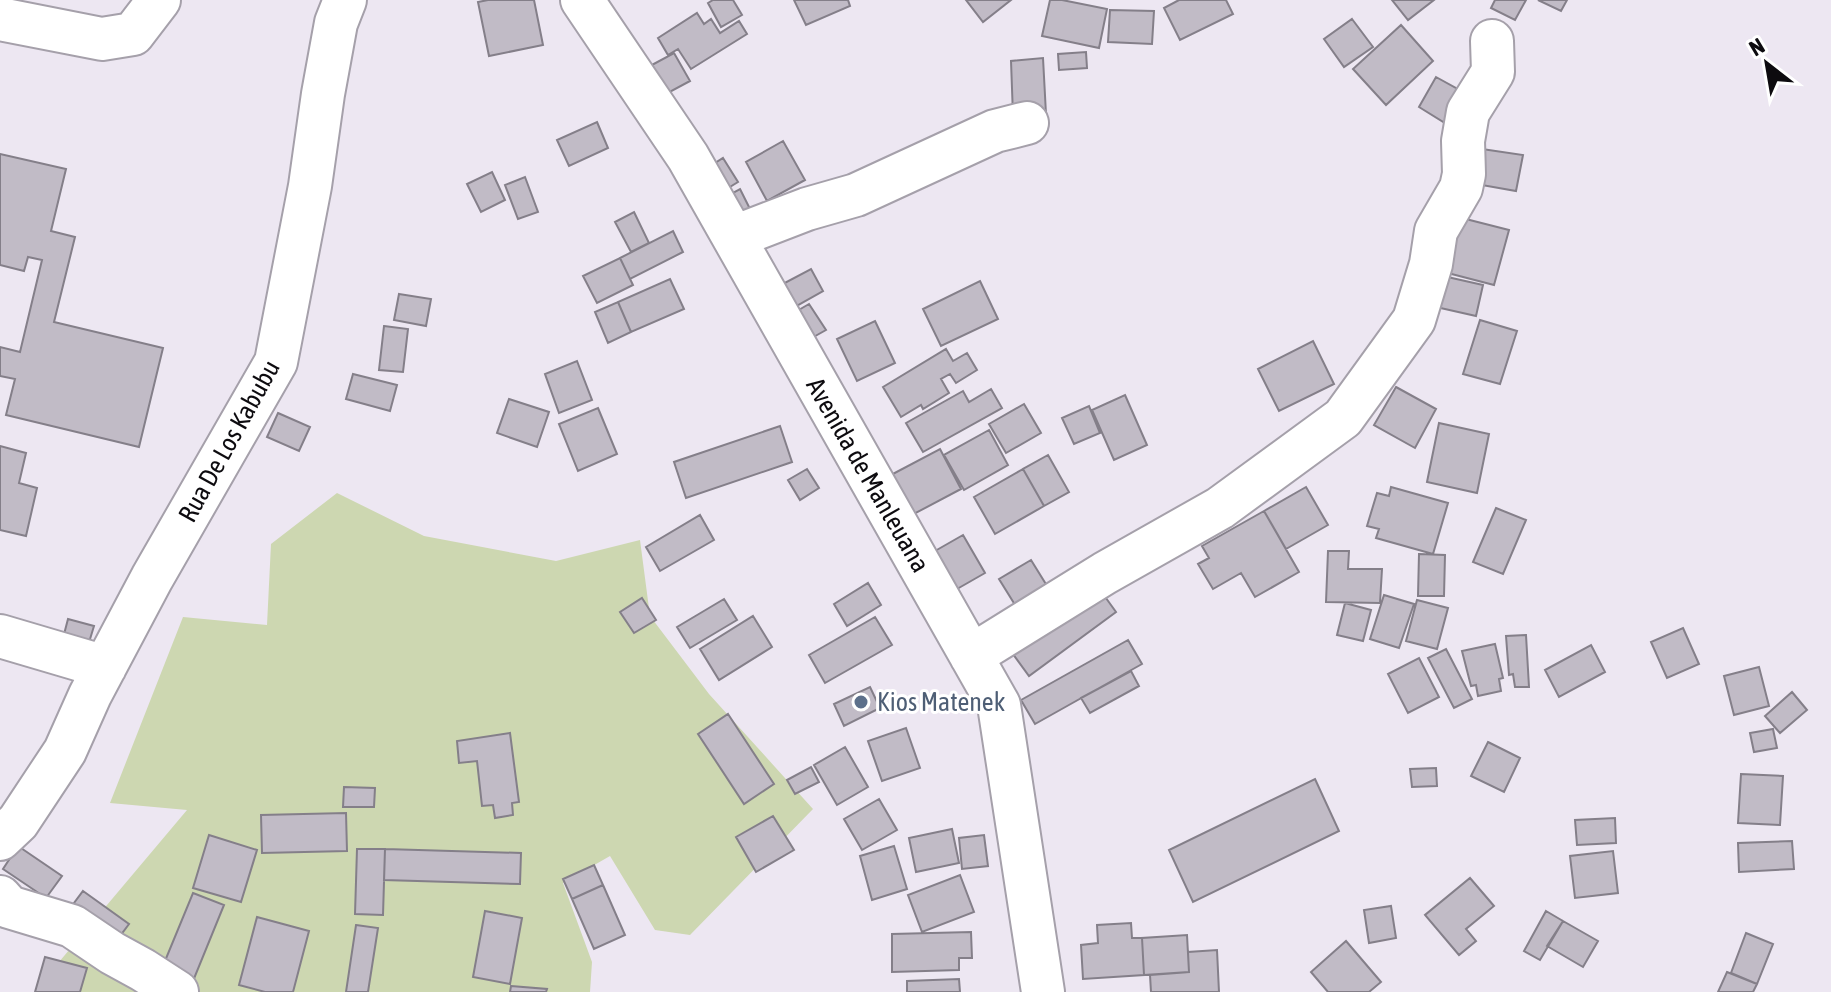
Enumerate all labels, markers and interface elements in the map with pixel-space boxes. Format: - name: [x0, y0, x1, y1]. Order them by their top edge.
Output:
- north arrow: [1727, 24, 1807, 104]
- text: N: [1744, 32, 1769, 61]
- street label: Rua De Los Kabubu: [172, 355, 286, 527]
- street label: Avenida de Manleuana: [800, 373, 936, 577]
- place label: Kios Matenek: [877, 687, 1005, 717]
- marker: Kios Matenek: [852, 693, 870, 711]

